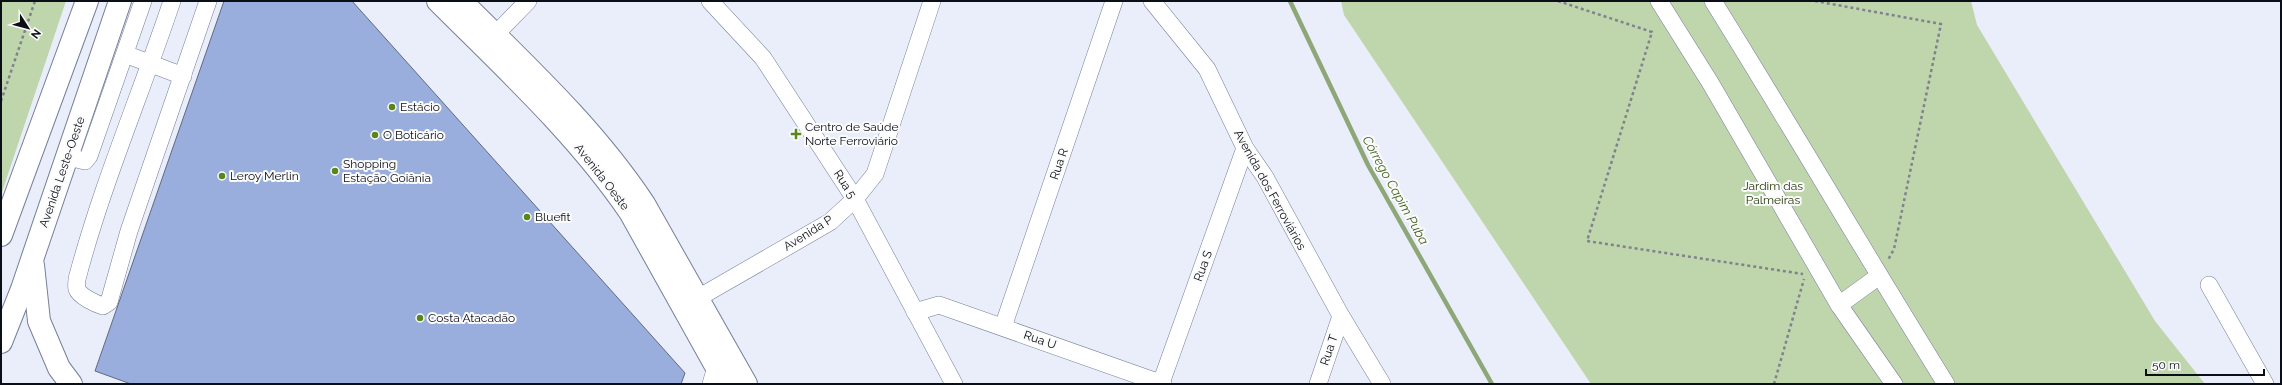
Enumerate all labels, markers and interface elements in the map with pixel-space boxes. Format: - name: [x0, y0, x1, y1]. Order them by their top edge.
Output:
- north arrow: [8, 8, 48, 48]
- text: N: [28, 26, 43, 41]
- place label: Estácio: [400, 100, 440, 114]
- marker: Estácio: [387, 102, 397, 112]
- street label: Avenida Leste-Oeste: [36, 115, 88, 229]
- place label: Centro de Saúde Norte Ferroviário: [805, 120, 898, 148]
- street label: Avenida dos Ferroviários: [1231, 127, 1309, 253]
- place label: O Boticário: [383, 128, 444, 142]
- marker: Centro de Saúde Norte Ferroviário: [790, 128, 802, 140]
- marker: O Boticário: [370, 130, 380, 140]
- water label: Córrego Capim Puba: [1359, 133, 1432, 247]
- street label: Avenida Oeste: [572, 141, 632, 213]
- street label: Rua R: [1047, 146, 1071, 182]
- place label: Shopping Estação Goiânia: [343, 157, 431, 185]
- marker: Shopping Estação Goiânia: [330, 166, 340, 176]
- street label: Rua 5: [831, 167, 860, 201]
- place label: Leroy Merlin: [230, 169, 299, 183]
- marker: Leroy Merlin: [217, 171, 227, 181]
- park label: Jardim das Palmeiras: [1743, 179, 1803, 207]
- place label: Bluefit: [535, 210, 570, 224]
- marker: Bluefit: [522, 212, 532, 222]
- street label: Avenida P: [781, 212, 836, 254]
- street label: Rua S: [1191, 249, 1215, 283]
- place label: Costa Atacadão: [428, 311, 515, 325]
- marker: Costa Atacadão: [415, 313, 425, 323]
- street label: Rua U: [1022, 328, 1058, 352]
- street label: Rua T: [1317, 332, 1341, 367]
- scale bar: [2146, 351, 2264, 377]
- text: 50 m: [2152, 358, 2180, 372]

